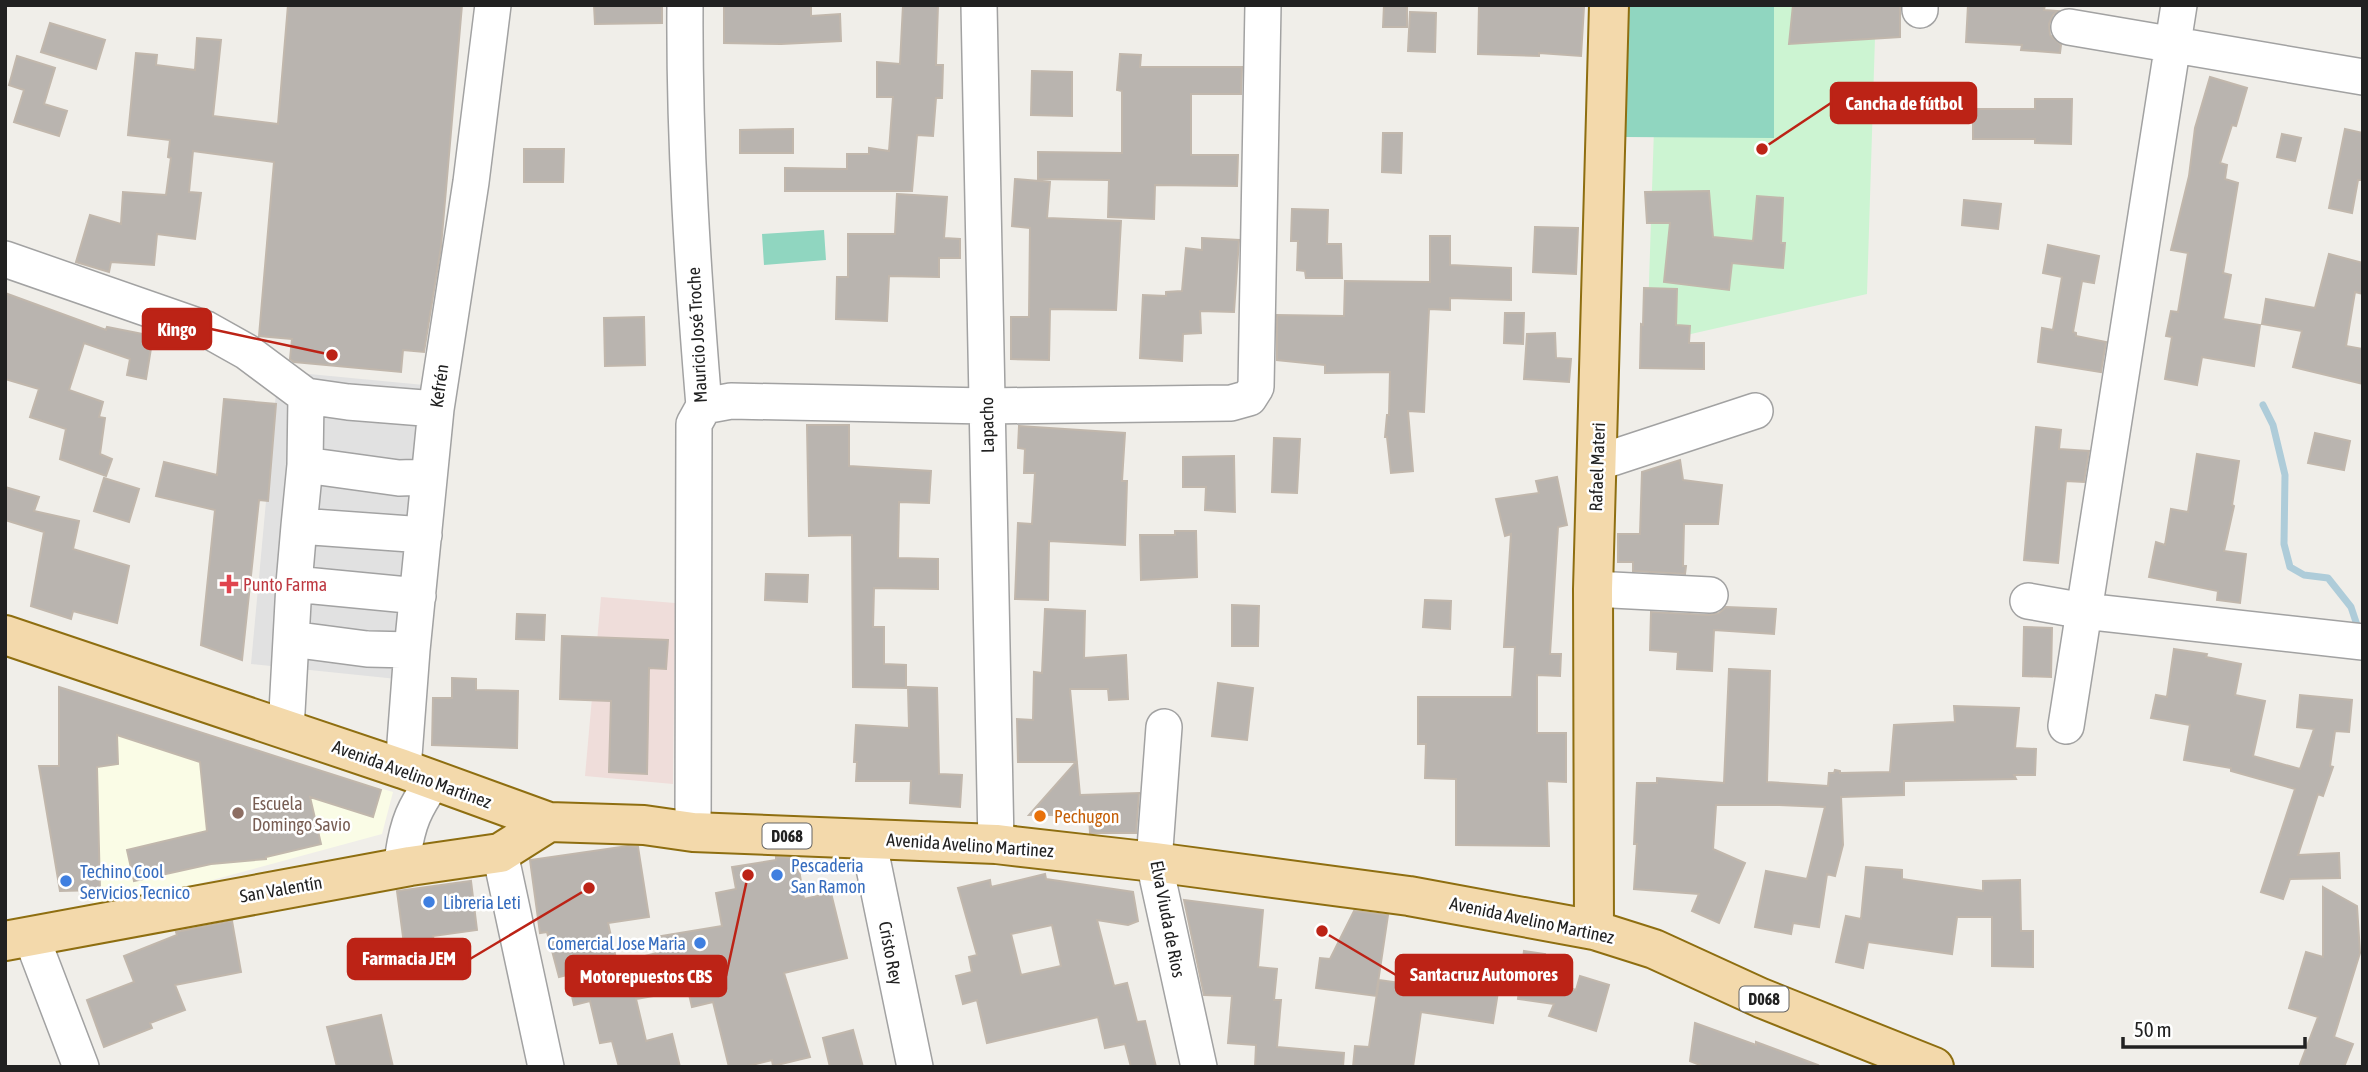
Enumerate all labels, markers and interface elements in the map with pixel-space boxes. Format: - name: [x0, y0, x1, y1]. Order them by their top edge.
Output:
- callout: Cancha de fútbol: [1831, 83, 1976, 123]
- text: Cancha de fútbol: [1845, 92, 1964, 114]
- street label: Mauricio José Troche: [683, 267, 711, 403]
- callout: Kingo: [143, 309, 211, 349]
- text: Kingo: [157, 318, 197, 340]
- street label: Kefrén: [426, 363, 452, 409]
- street label: Lapacho: [976, 397, 998, 453]
- street label: Rafael Materi: [1585, 422, 1609, 512]
- place label: Punto Farma: [243, 574, 327, 595]
- marker: Punto Farma: [221, 576, 237, 592]
- street label: Avenida Avelino Martinez: [330, 735, 495, 813]
- place label: Escuela Domingo Savio: [252, 793, 351, 835]
- marker: Escuela Domingo Savio: [230, 805, 246, 821]
- place label: Pechugon: [1054, 806, 1119, 827]
- marker: Pechugon: [1032, 808, 1048, 824]
- road number: D068: [762, 824, 812, 848]
- street label: Avenida Avelino Martinez: [886, 829, 1055, 861]
- place label: Pescaderia San Ramon: [791, 855, 866, 897]
- street label: Elva Viuda de Rios: [1146, 859, 1190, 979]
- place label: Techino Cool Servicios Tecnico: [80, 861, 190, 903]
- marker: Pescaderia San Ramon: [769, 867, 785, 883]
- street label: San Valentín: [238, 871, 324, 907]
- marker: Techino Cool Servicios Tecnico: [58, 873, 74, 889]
- place label: Libreria Leti: [443, 892, 521, 913]
- street label: Avenida Avelino Martinez: [1448, 892, 1617, 948]
- marker: Libreria Leti: [421, 894, 437, 910]
- street label: Cristo Rey: [875, 919, 907, 987]
- place label: Comercial Jose Maria: [547, 933, 686, 954]
- marker: Comercial Jose Maria: [692, 935, 708, 951]
- callout: Farmacia JEM: [348, 939, 470, 979]
- text: Farmacia JEM: [362, 947, 456, 969]
- callout: Santacruz Automores: [1396, 955, 1572, 995]
- callout: Motorepuestos CBS: [566, 956, 726, 996]
- text: Santacruz Automores: [1410, 963, 1558, 985]
- text: Motorepuestos CBS: [580, 965, 712, 987]
- road number: D068: [1740, 987, 1788, 1012]
- scale bar: [2123, 1006, 2305, 1050]
- text: 50 m: [2134, 1017, 2172, 1041]

